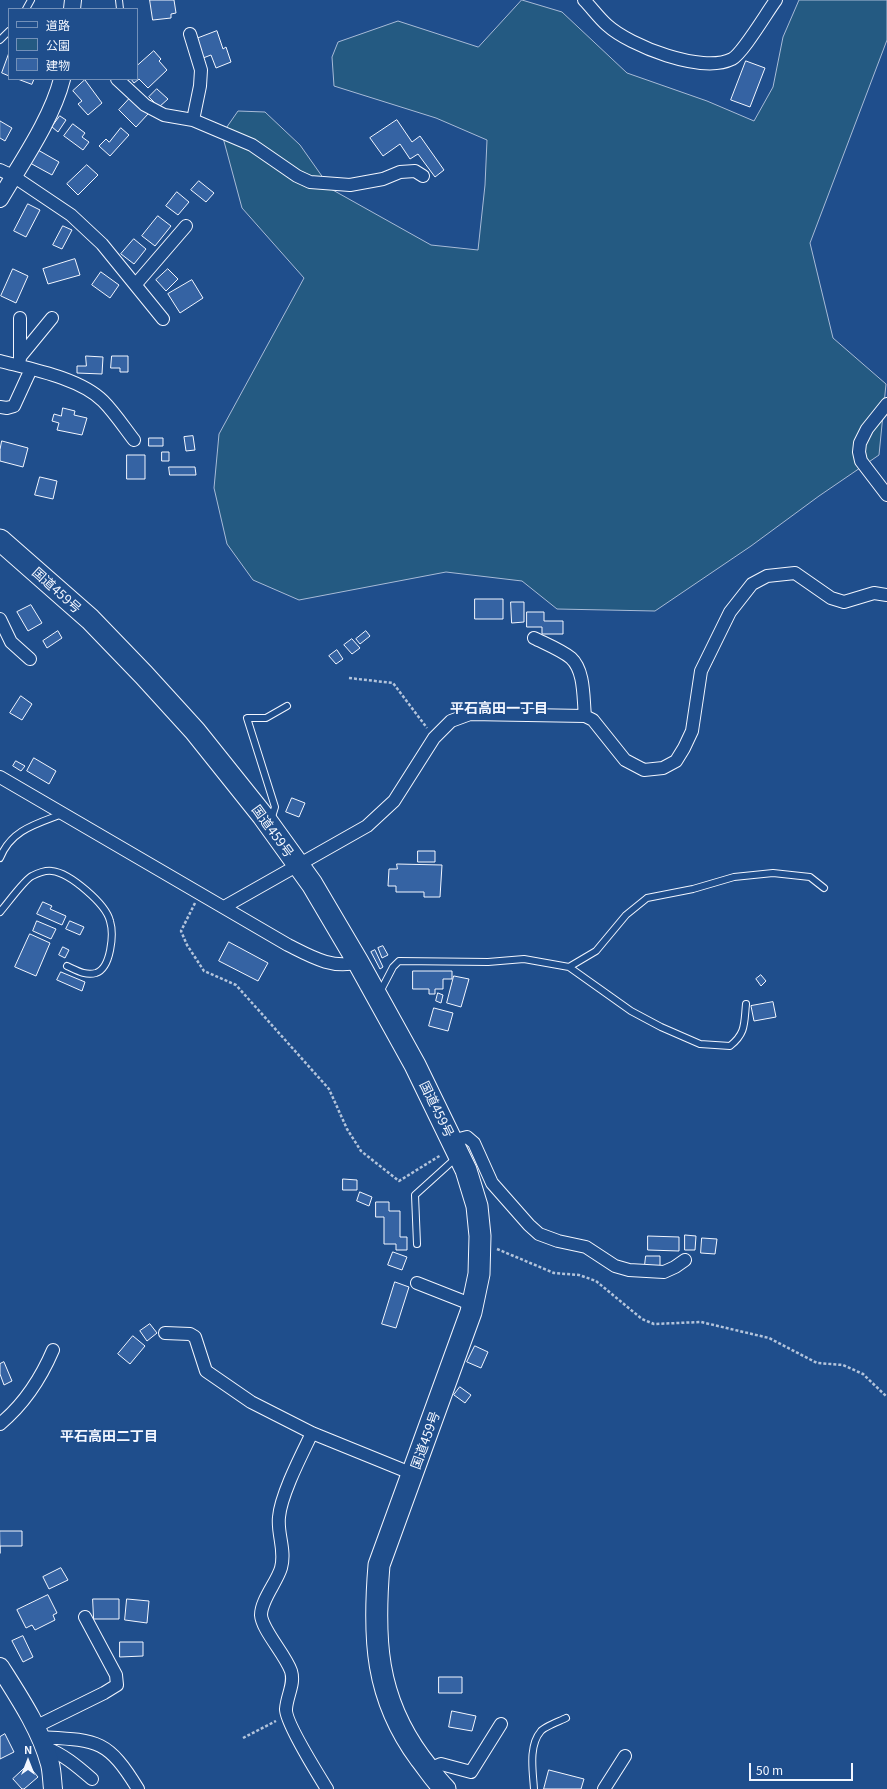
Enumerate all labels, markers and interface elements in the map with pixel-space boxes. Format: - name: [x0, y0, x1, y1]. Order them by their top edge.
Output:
- legend: [8, 8, 138, 80]
- text: 道路: [46, 16, 70, 33]
- text: 公園: [46, 36, 70, 53]
- text: 建物: [46, 56, 70, 73]
- street label: 国道459号: [29, 564, 85, 616]
- district label: 平石高田一丁目: [450, 700, 548, 716]
- street label: 国道459号: [249, 802, 297, 860]
- street label: 国道459号: [417, 1078, 457, 1140]
- street label: 国道459号: [407, 1409, 443, 1471]
- district label: 平石高田二丁目: [60, 1428, 158, 1444]
- north arrow: [8, 1741, 48, 1781]
- text: N: [24, 1741, 32, 1757]
- scale bar: [751, 1755, 855, 1781]
- text: 50 m: [756, 1761, 783, 1778]

